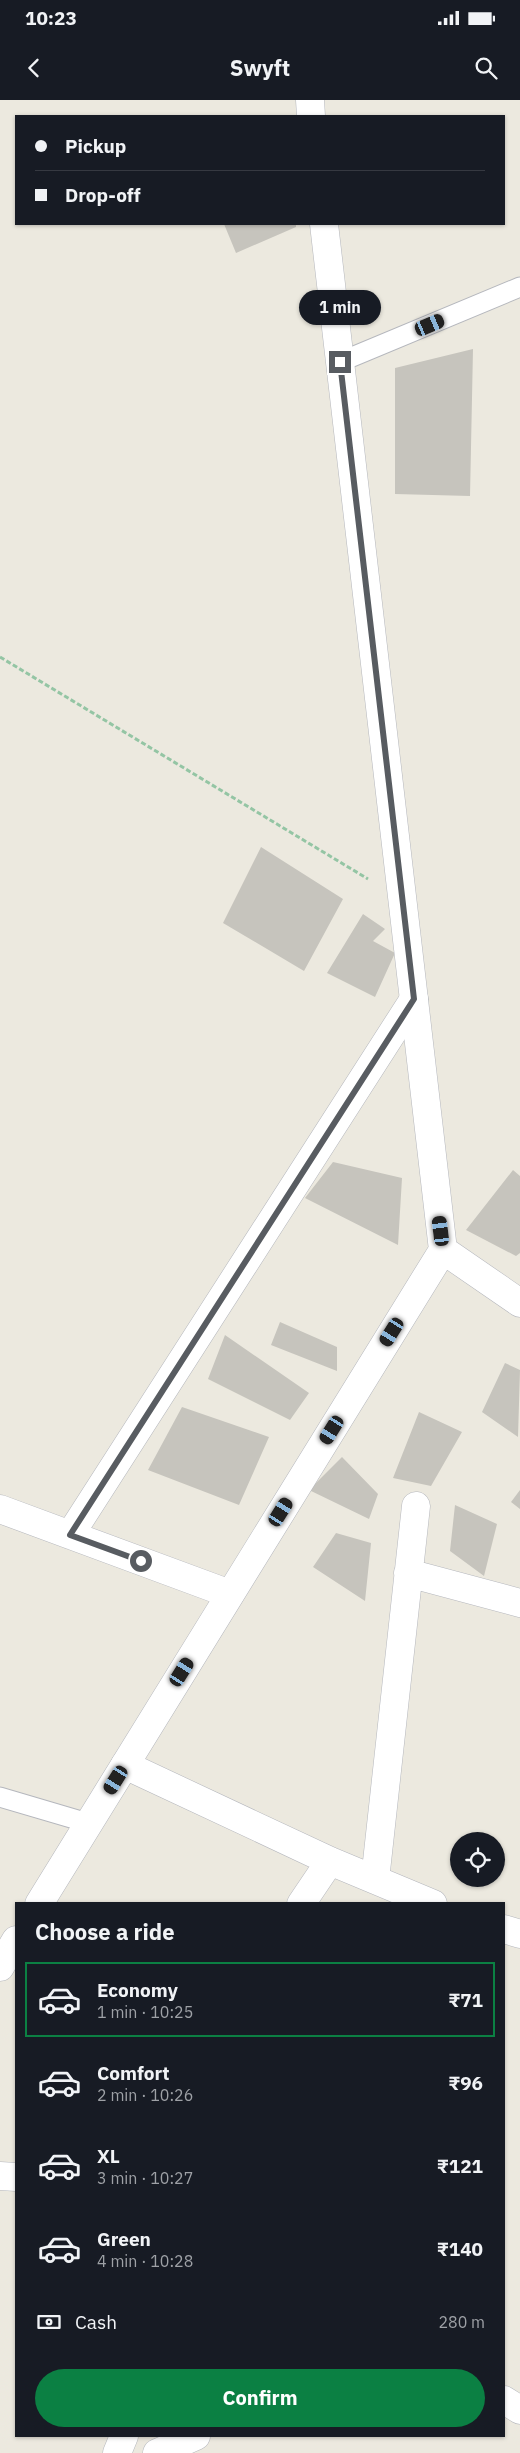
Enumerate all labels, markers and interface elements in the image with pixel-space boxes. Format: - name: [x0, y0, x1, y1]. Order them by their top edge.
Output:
- text: 10:23: [25, 6, 77, 30]
- text: Swyft: [230, 53, 290, 82]
- icon: back: [20, 54, 48, 82]
- icon: search: [472, 54, 500, 82]
- text: Pickup: [65, 134, 126, 158]
- text: Drop-off: [65, 183, 141, 207]
- callout: 1 min: [299, 290, 381, 324]
- text: 1 min: [319, 297, 361, 317]
- car: [413, 312, 446, 338]
- route end: [329, 351, 351, 373]
- car: [431, 1215, 450, 1247]
- car: [377, 1315, 406, 1349]
- car: [317, 1413, 346, 1447]
- car: [266, 1495, 295, 1529]
- route start: [130, 1550, 152, 1572]
- car: [167, 1655, 196, 1689]
- car: [101, 1763, 130, 1797]
- map controls: [450, 1832, 505, 1887]
- button: locate: [450, 1832, 505, 1887]
- text: Choose a ride: [35, 1917, 175, 1946]
- icon: car: [37, 1977, 82, 2022]
- text: Economy: [97, 1978, 178, 2002]
- text: ₹71: [448, 1988, 483, 2012]
- text: 1 min · 10:25: [97, 2002, 193, 2022]
- icon: car: [37, 2060, 82, 2105]
- text: Comfort: [97, 2061, 170, 2085]
- text: ₹96: [448, 2071, 483, 2095]
- text: 2 min · 10:26: [97, 2085, 193, 2105]
- icon: car: [37, 2143, 82, 2188]
- text: XL: [97, 2144, 120, 2168]
- text: ₹121: [437, 2154, 483, 2178]
- text: 3 min · 10:27: [97, 2168, 193, 2188]
- icon: car: [37, 2226, 82, 2271]
- text: Green: [97, 2227, 151, 2251]
- text: ₹140: [437, 2237, 483, 2261]
- text: 4 min · 10:28: [97, 2251, 193, 2271]
- icon: cash: [35, 2308, 63, 2336]
- text: Cash: [75, 2310, 117, 2334]
- text: 280 m: [438, 2312, 485, 2332]
- button: Confirm: [35, 2369, 485, 2427]

